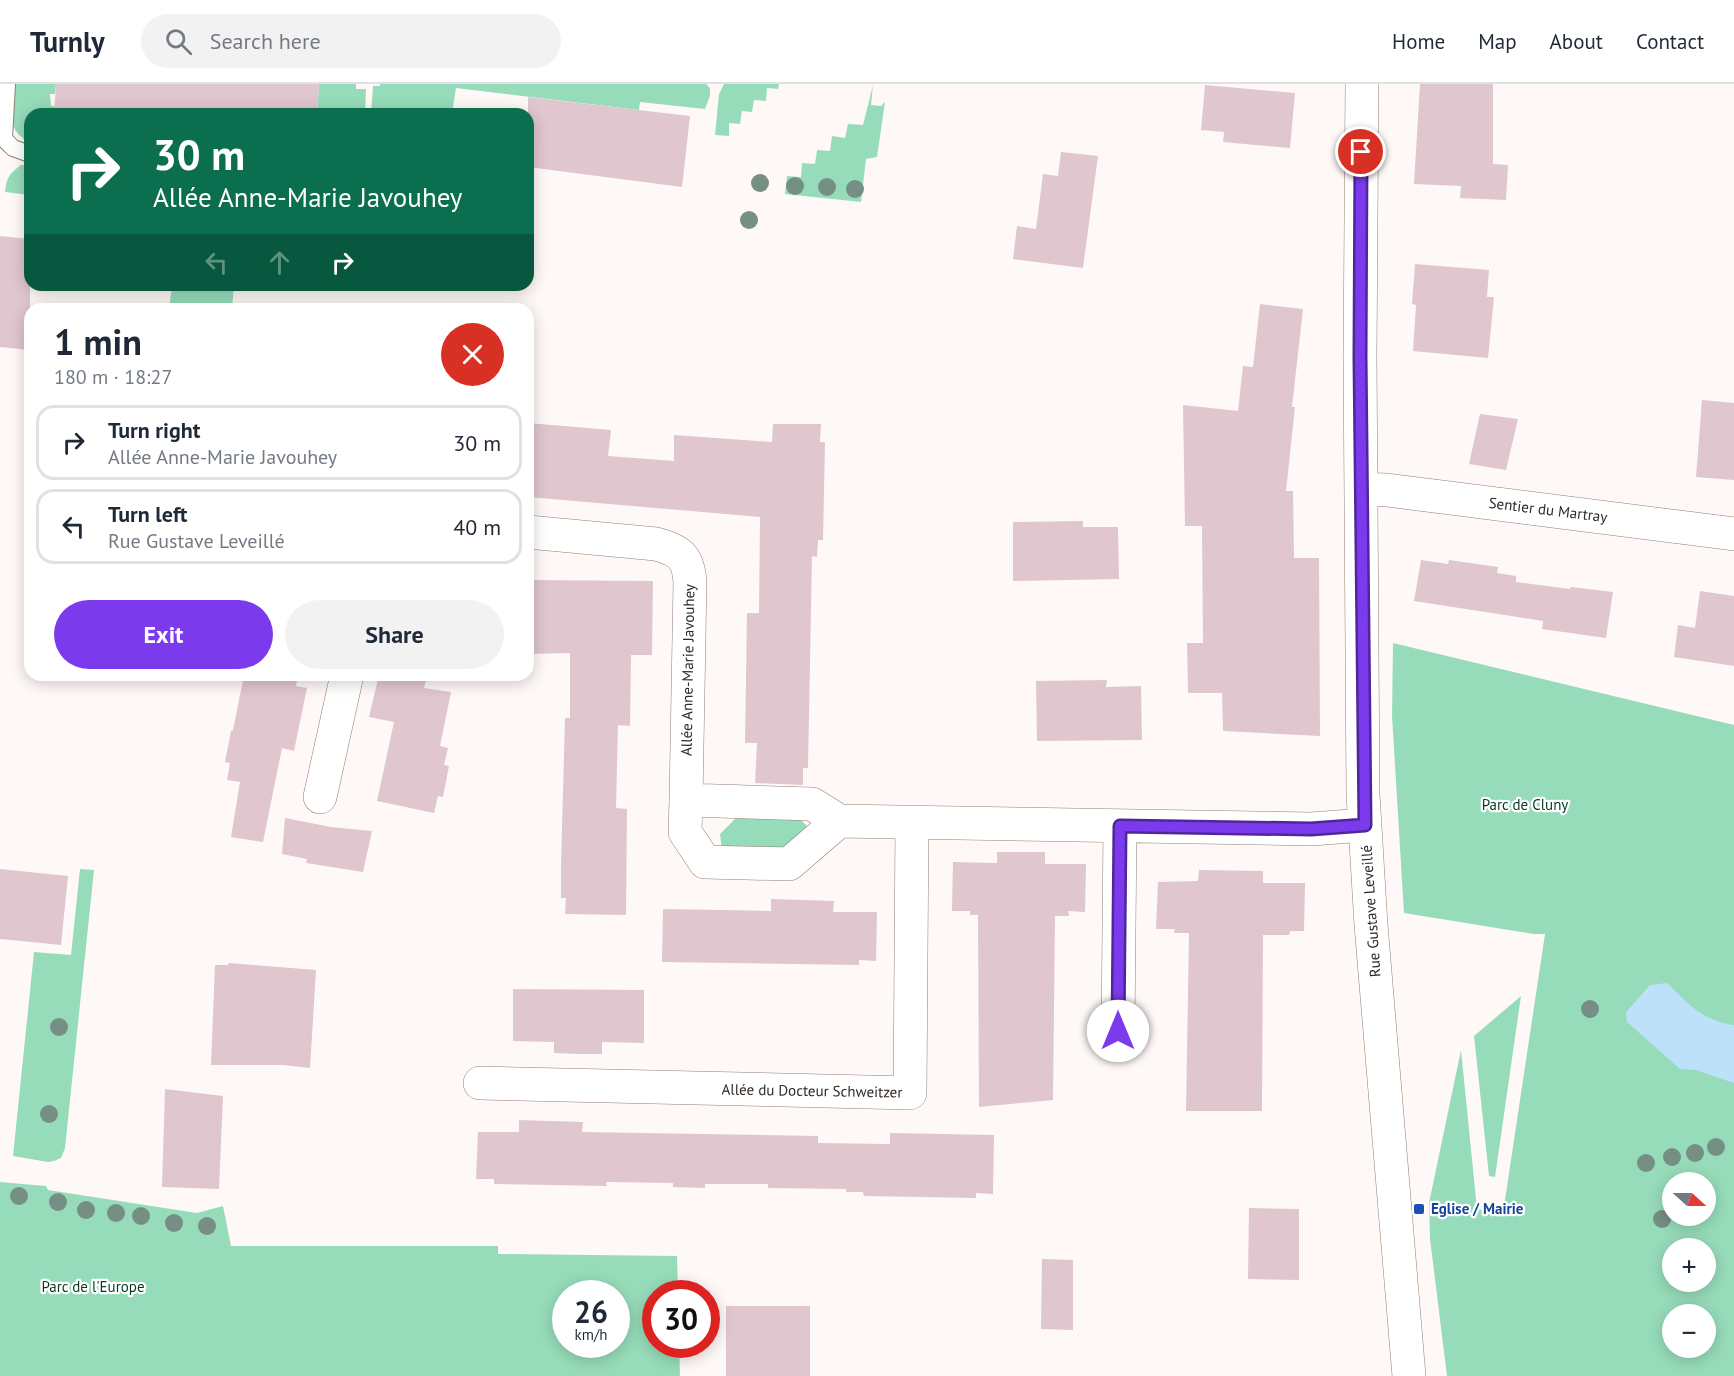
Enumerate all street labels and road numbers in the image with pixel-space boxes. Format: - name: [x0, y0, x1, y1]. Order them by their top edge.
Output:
- street label: Sentier du Martray: [1488, 493, 1608, 526]
- street label: Allée Anne-Marie Javouhey: [677, 584, 698, 756]
- street label: Rue Gustave Leveillé: [1356, 844, 1385, 978]
- street label: Allée du Docteur Schweitzer: [721, 1079, 903, 1102]

